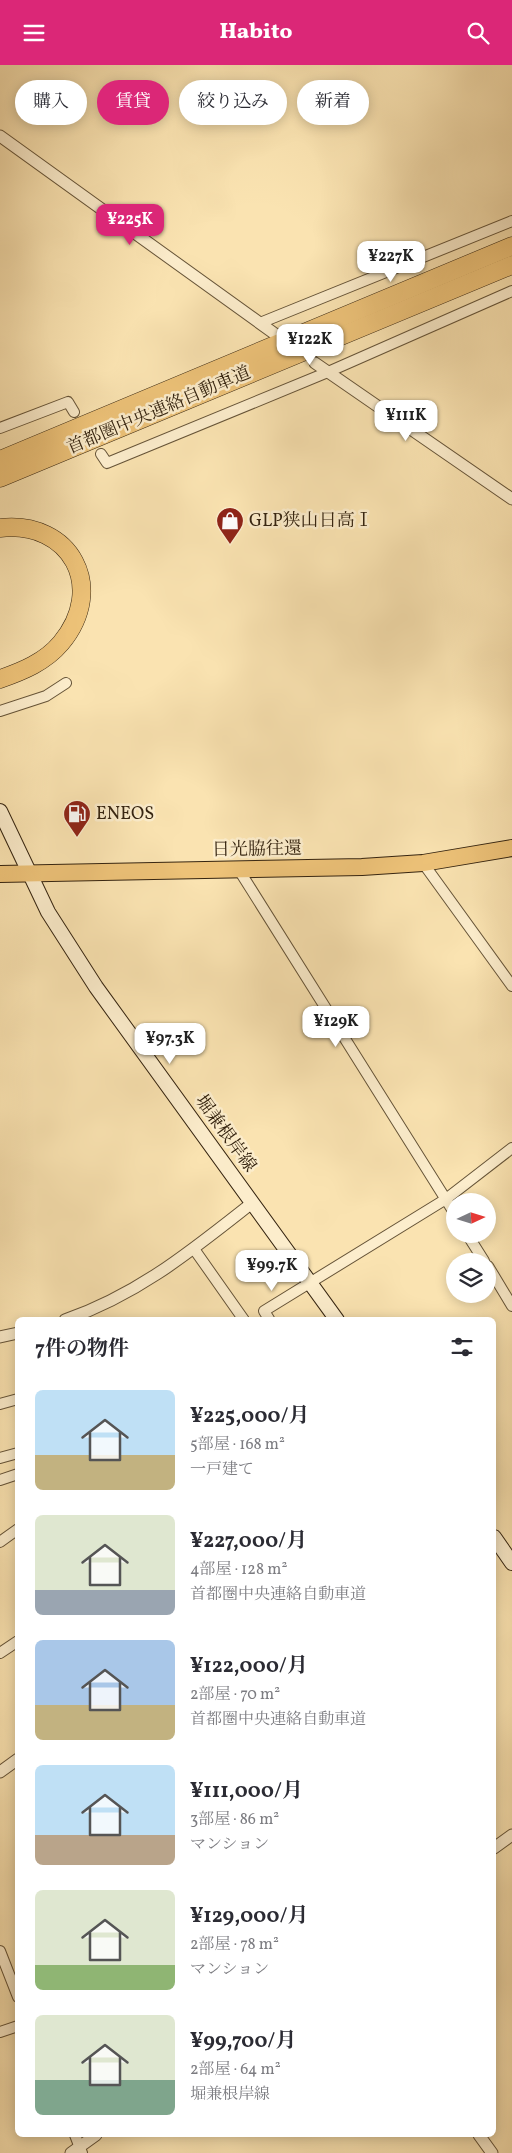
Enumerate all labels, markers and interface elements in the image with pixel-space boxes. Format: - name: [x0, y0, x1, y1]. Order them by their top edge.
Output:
- text: Habito: [220, 17, 293, 48]
- icon: menu: [20, 19, 48, 47]
- icon: search: [464, 19, 492, 47]
- chip: 購入: [15, 80, 87, 125]
- chip: 賃貸: [97, 80, 169, 125]
- chip: 絞り込み: [179, 80, 287, 125]
- chip: 新着: [297, 80, 369, 125]
- pin: ¥225K: [95, 203, 165, 246]
- text: ¥225K: [107, 209, 153, 231]
- pin: ¥227K: [356, 241, 426, 283]
- text: ¥227K: [368, 246, 414, 268]
- pin: ¥122K: [275, 323, 345, 366]
- text: ¥122K: [288, 329, 332, 351]
- street label: 首都圏中央連絡自動車道: [63, 361, 255, 461]
- pin: ¥111K: [371, 399, 441, 442]
- text: ¥111K: [386, 405, 427, 427]
- shop icon: GLP狭山日高Ⅰ: [215, 506, 245, 545]
- place label: GLP狭山日高Ⅰ: [249, 509, 373, 534]
- fuel station icon: ENEOS: [62, 799, 92, 838]
- place label: ENEOS: [96, 802, 154, 827]
- street label: 日光脇往還: [212, 837, 302, 863]
- pin: ¥129K: [301, 1005, 371, 1048]
- text: ¥129K: [313, 1011, 359, 1033]
- pin: ¥97.3K: [129, 1023, 211, 1065]
- text: ¥97.3K: [146, 1028, 194, 1050]
- street label: 堀兼根岸線: [188, 1090, 262, 1178]
- north arrow: [446, 1193, 496, 1243]
- map controls: [446, 1193, 496, 1303]
- pin: ¥99.7K: [231, 1249, 313, 1292]
- button: layers: [446, 1253, 496, 1303]
- text: ¥99.7K: [246, 1255, 298, 1277]
- icon: filters: [448, 1333, 476, 1361]
- text: 7件の物件: [35, 1335, 129, 1364]
- text: ¥225,000/月: [190, 1402, 310, 1431]
- icon: home: [75, 1410, 135, 1470]
- text: 5部屋 · 168 m²: [190, 1434, 285, 1456]
- text: 一戸建て: [190, 1459, 254, 1481]
- text: ¥227,000/月: [190, 1527, 307, 1556]
- icon: home: [75, 1535, 135, 1595]
- text: 4部屋 · 128 m²: [190, 1559, 287, 1581]
- text: 首都圏中央連絡自動車道: [190, 1584, 366, 1606]
- text: ¥122,000/月: [190, 1652, 308, 1681]
- icon: home: [75, 1660, 135, 1720]
- text: 2部屋 · 70 m²: [190, 1684, 280, 1706]
- text: 首都圏中央連絡自動車道: [190, 1709, 366, 1731]
- text: ¥111,000/月: [190, 1777, 303, 1806]
- icon: home: [75, 1785, 135, 1845]
- text: 3部屋 · 86 m²: [190, 1809, 279, 1831]
- text: マンション: [190, 1834, 269, 1856]
- text: ¥129,000/月: [190, 1902, 308, 1931]
- icon: home: [75, 1910, 135, 1970]
- text: 2部屋 · 78 m²: [190, 1934, 279, 1956]
- text: マンション: [190, 1959, 269, 1981]
- text: ¥99,700/月: [190, 2027, 296, 2056]
- icon: home: [75, 2035, 135, 2095]
- text: 2部屋 · 64 m²: [190, 2059, 281, 2081]
- text: 堀兼根岸線: [190, 2084, 270, 2106]

